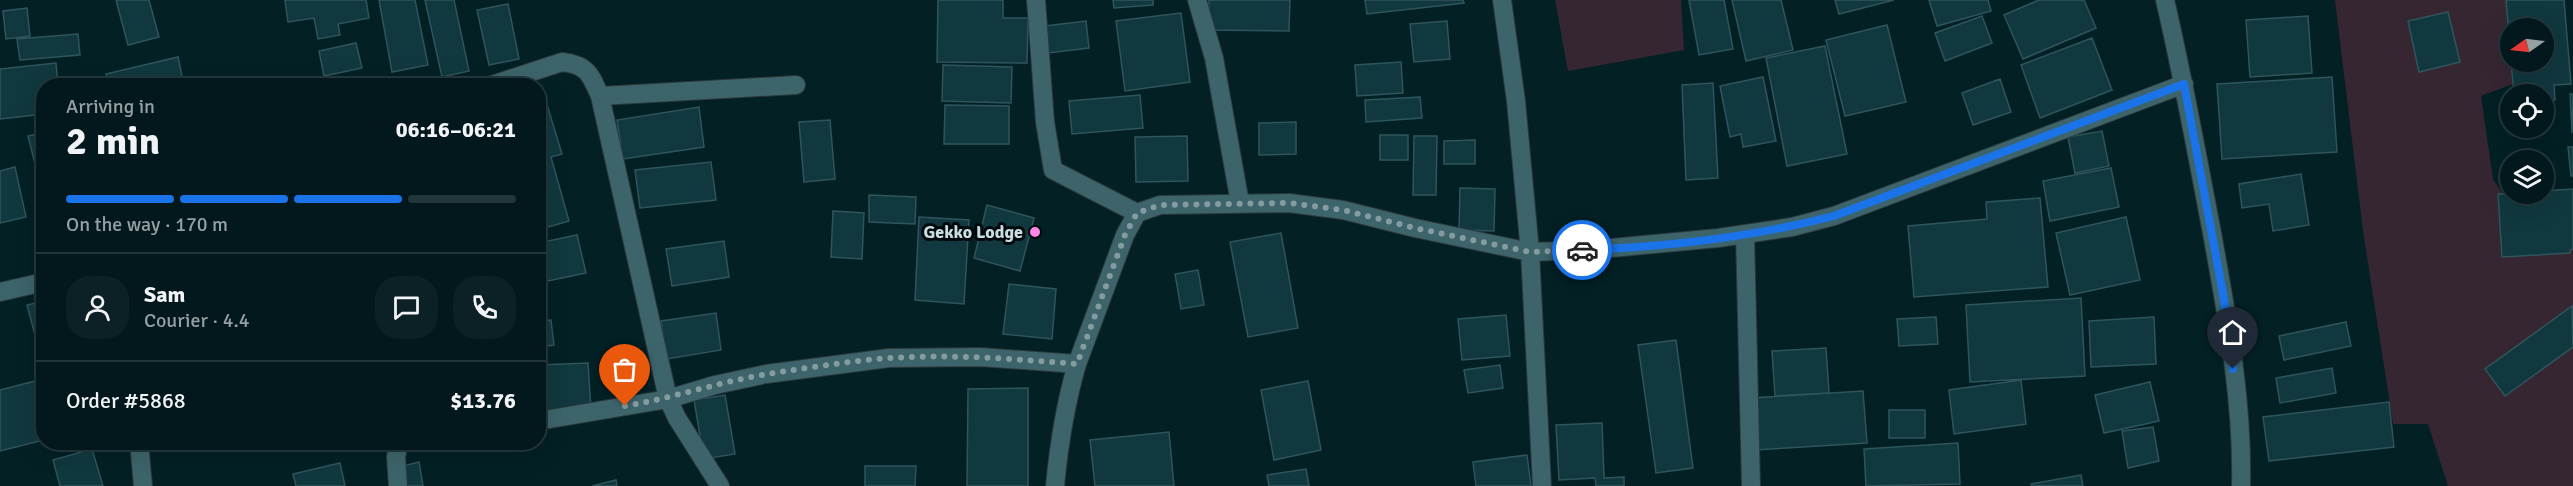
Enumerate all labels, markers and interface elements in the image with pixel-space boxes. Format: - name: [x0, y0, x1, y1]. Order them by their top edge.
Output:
- north arrow: [2500, 18, 2554, 72]
- map controls: [2500, 18, 2554, 204]
- button: locate: [2500, 84, 2554, 138]
- text: Arriving in: [66, 94, 155, 119]
- text: 06:16–06:21: [396, 116, 516, 143]
- text: 2 min: [66, 117, 160, 165]
- button: layers: [2500, 150, 2554, 204]
- text: On the way · 170 m: [66, 212, 228, 237]
- courier: [1552, 220, 1612, 280]
- place label: Gekko Lodge: [923, 221, 1023, 243]
- marker: Gekko Lodge: [1028, 225, 1042, 239]
- icon: car: [1566, 234, 1599, 267]
- button: person: [66, 276, 129, 339]
- button: chat: [375, 276, 438, 339]
- button: phone: [453, 276, 516, 339]
- text: Sam: [144, 281, 185, 308]
- pin: [2207, 307, 2258, 369]
- text: Courier · 4.4: [144, 308, 250, 333]
- icon: home: [2216, 316, 2249, 349]
- pin: [599, 344, 650, 406]
- icon: bag: [608, 353, 641, 386]
- text: Order #5868: [66, 387, 186, 414]
- text: $13.76: [450, 387, 516, 414]

